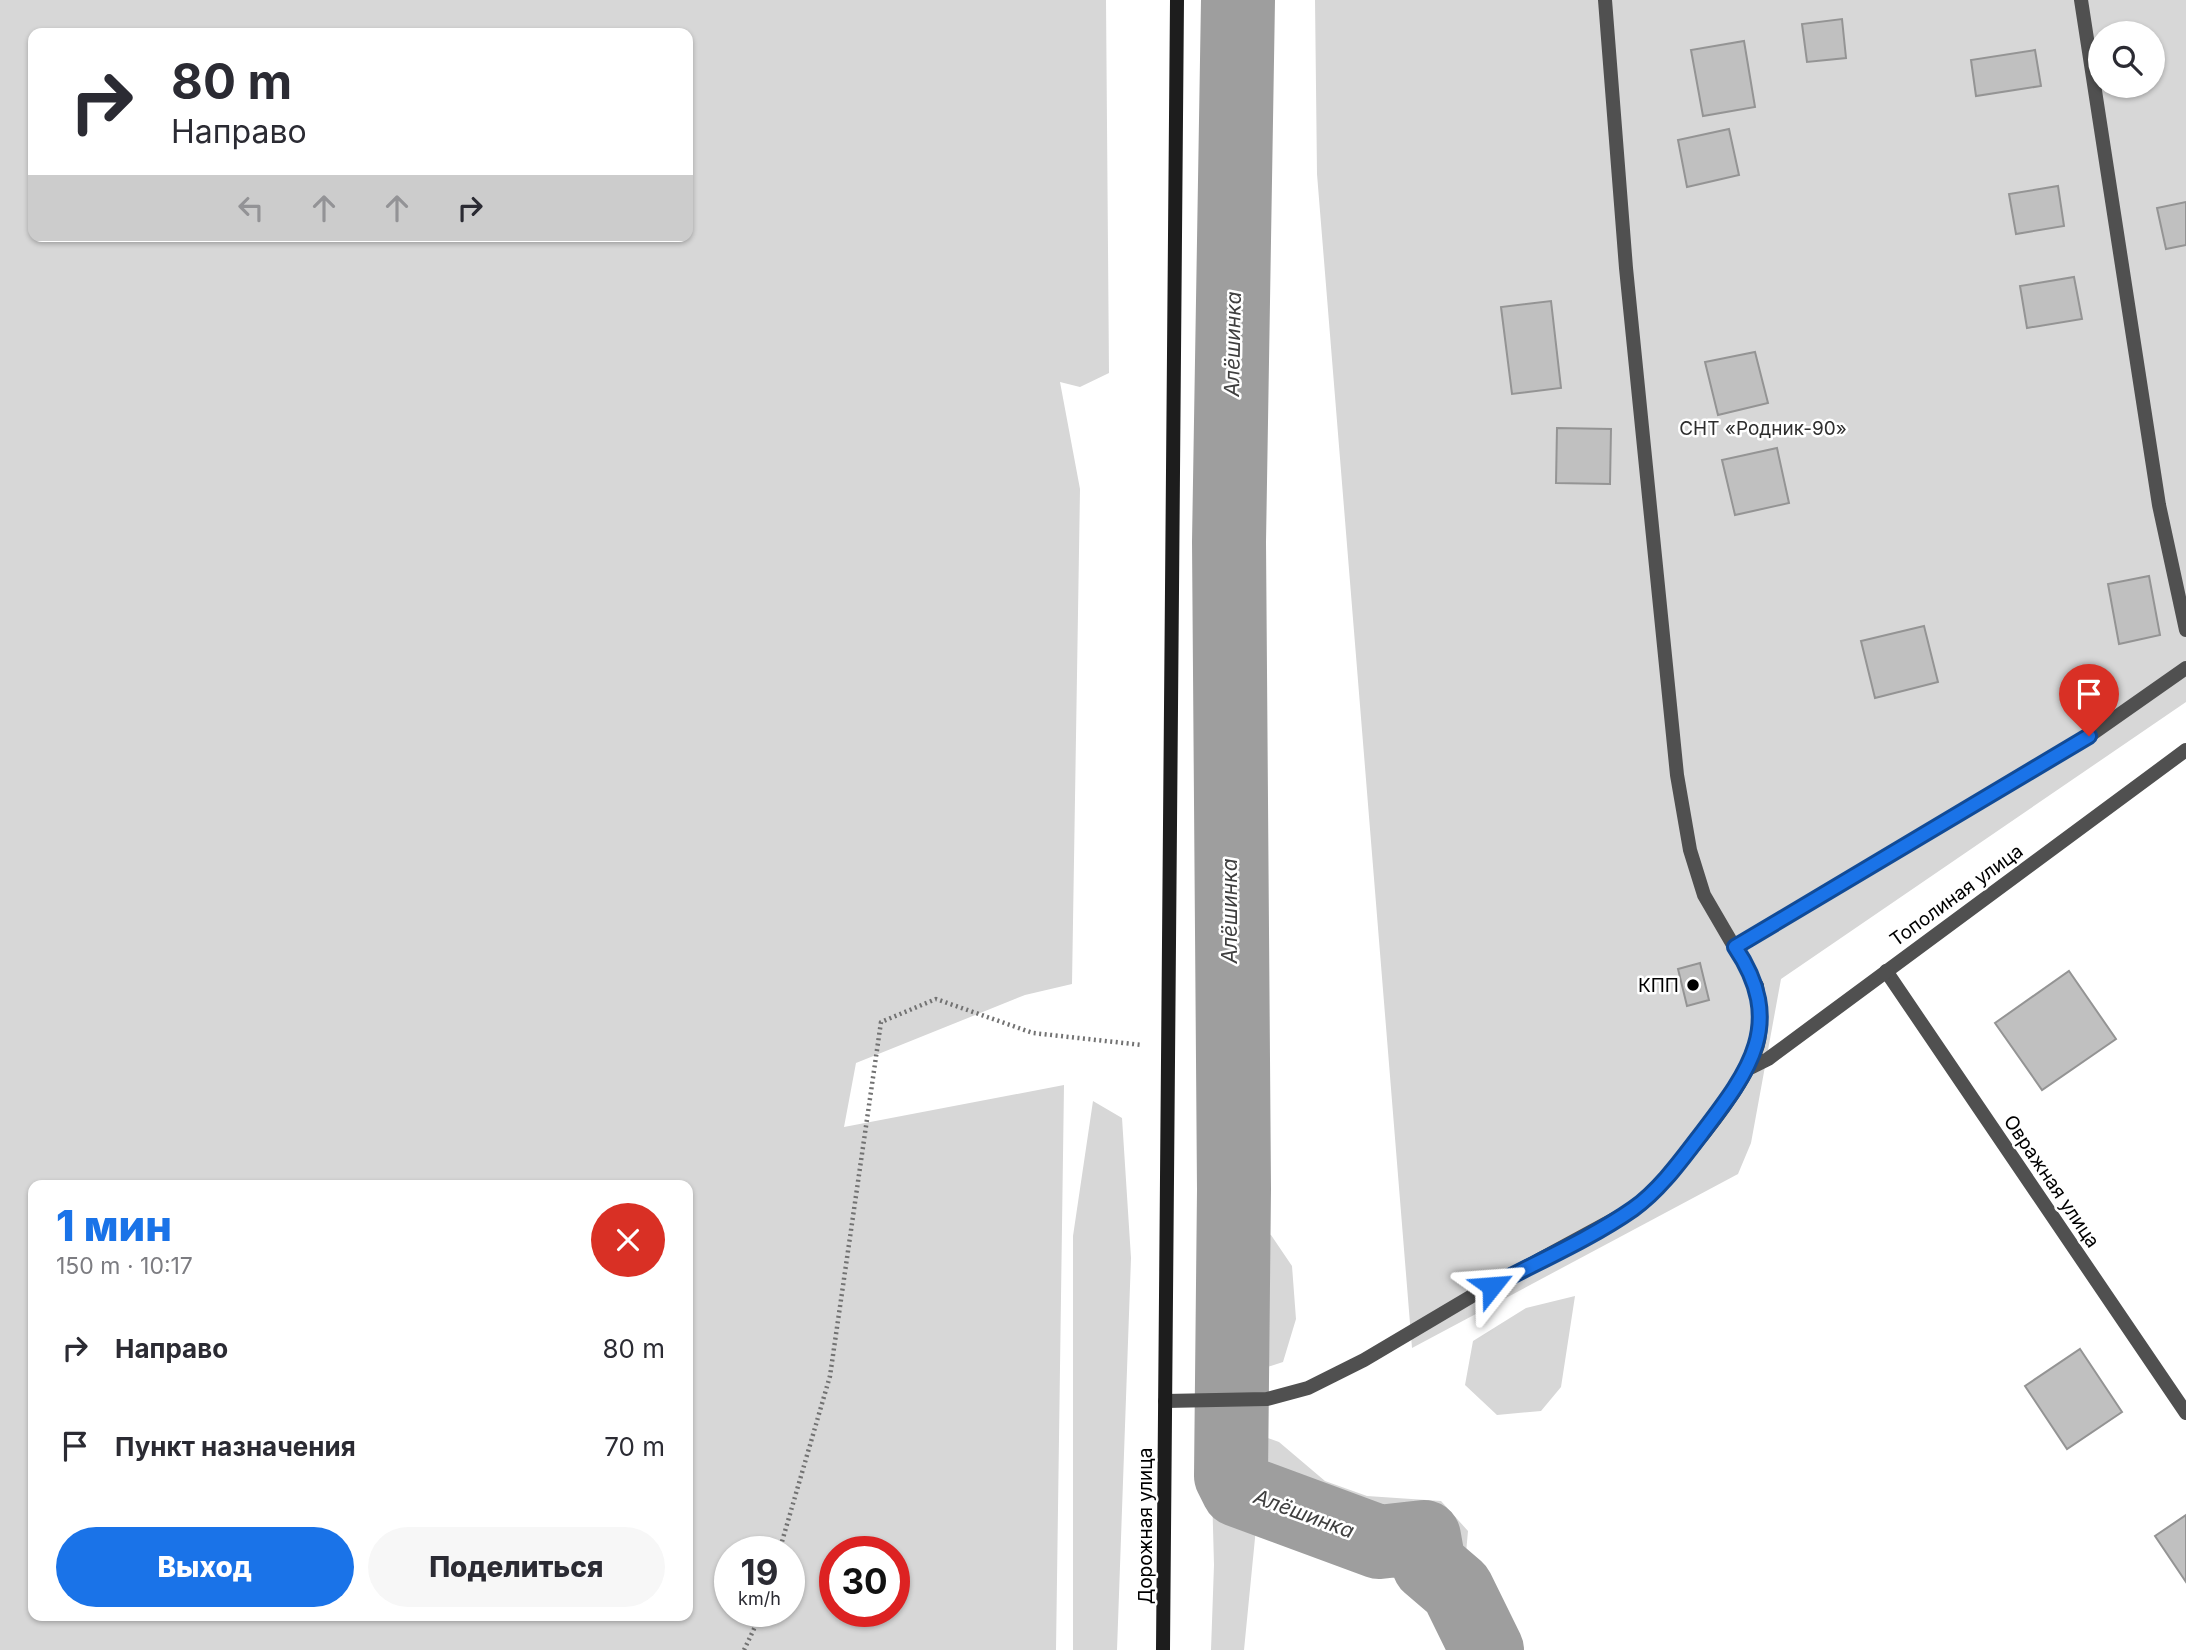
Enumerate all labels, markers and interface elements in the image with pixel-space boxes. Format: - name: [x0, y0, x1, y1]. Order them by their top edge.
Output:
- map controls: [2088, 21, 2165, 98]
- button: search: [2088, 21, 2165, 98]
- text: 80 m: [171, 52, 292, 111]
- icon: right: [56, 56, 147, 147]
- text: Направо: [171, 112, 307, 151]
- icon: left: [232, 189, 270, 227]
- icon: ahead: [305, 189, 343, 227]
- icon: ahead: [378, 189, 416, 227]
- icon: right: [451, 189, 489, 227]
- water label: Алёшинка: [1219, 291, 1246, 398]
- park label: СНТ «Родник-90»: [1679, 417, 1847, 440]
- pin: [2059, 664, 2119, 736]
- icon: arrive: [2070, 675, 2108, 713]
- street label: Тополиная улица: [1885, 839, 2027, 951]
- water label: Алёшинка: [1217, 858, 1242, 965]
- place label: КПП: [1638, 974, 1679, 997]
- marker: КПП: [1685, 977, 1701, 993]
- street label: Овражная улица: [1999, 1111, 2104, 1252]
- text: 1 мин: [56, 1200, 172, 1251]
- button: close: [591, 1203, 665, 1277]
- position arrow: [1455, 1249, 1529, 1323]
- text: 150 m · 10:17: [56, 1252, 193, 1280]
- icon: right: [56, 1329, 94, 1367]
- text: Направо: [115, 1333, 228, 1364]
- text: 80 m: [602, 1333, 665, 1364]
- icon: arrive: [56, 1427, 94, 1465]
- text: Пункт назначения: [115, 1431, 356, 1462]
- text: 70 m: [604, 1431, 665, 1462]
- street label: Дорожная улица: [1134, 1448, 1157, 1604]
- water label: Алёшинка: [1250, 1483, 1358, 1543]
- button: Выход: [56, 1527, 354, 1607]
- button: Поделиться: [368, 1527, 665, 1607]
- speed limit sign: 30: [819, 1536, 910, 1627]
- text: 19: [741, 1551, 778, 1593]
- text: km/h: [738, 1588, 781, 1609]

